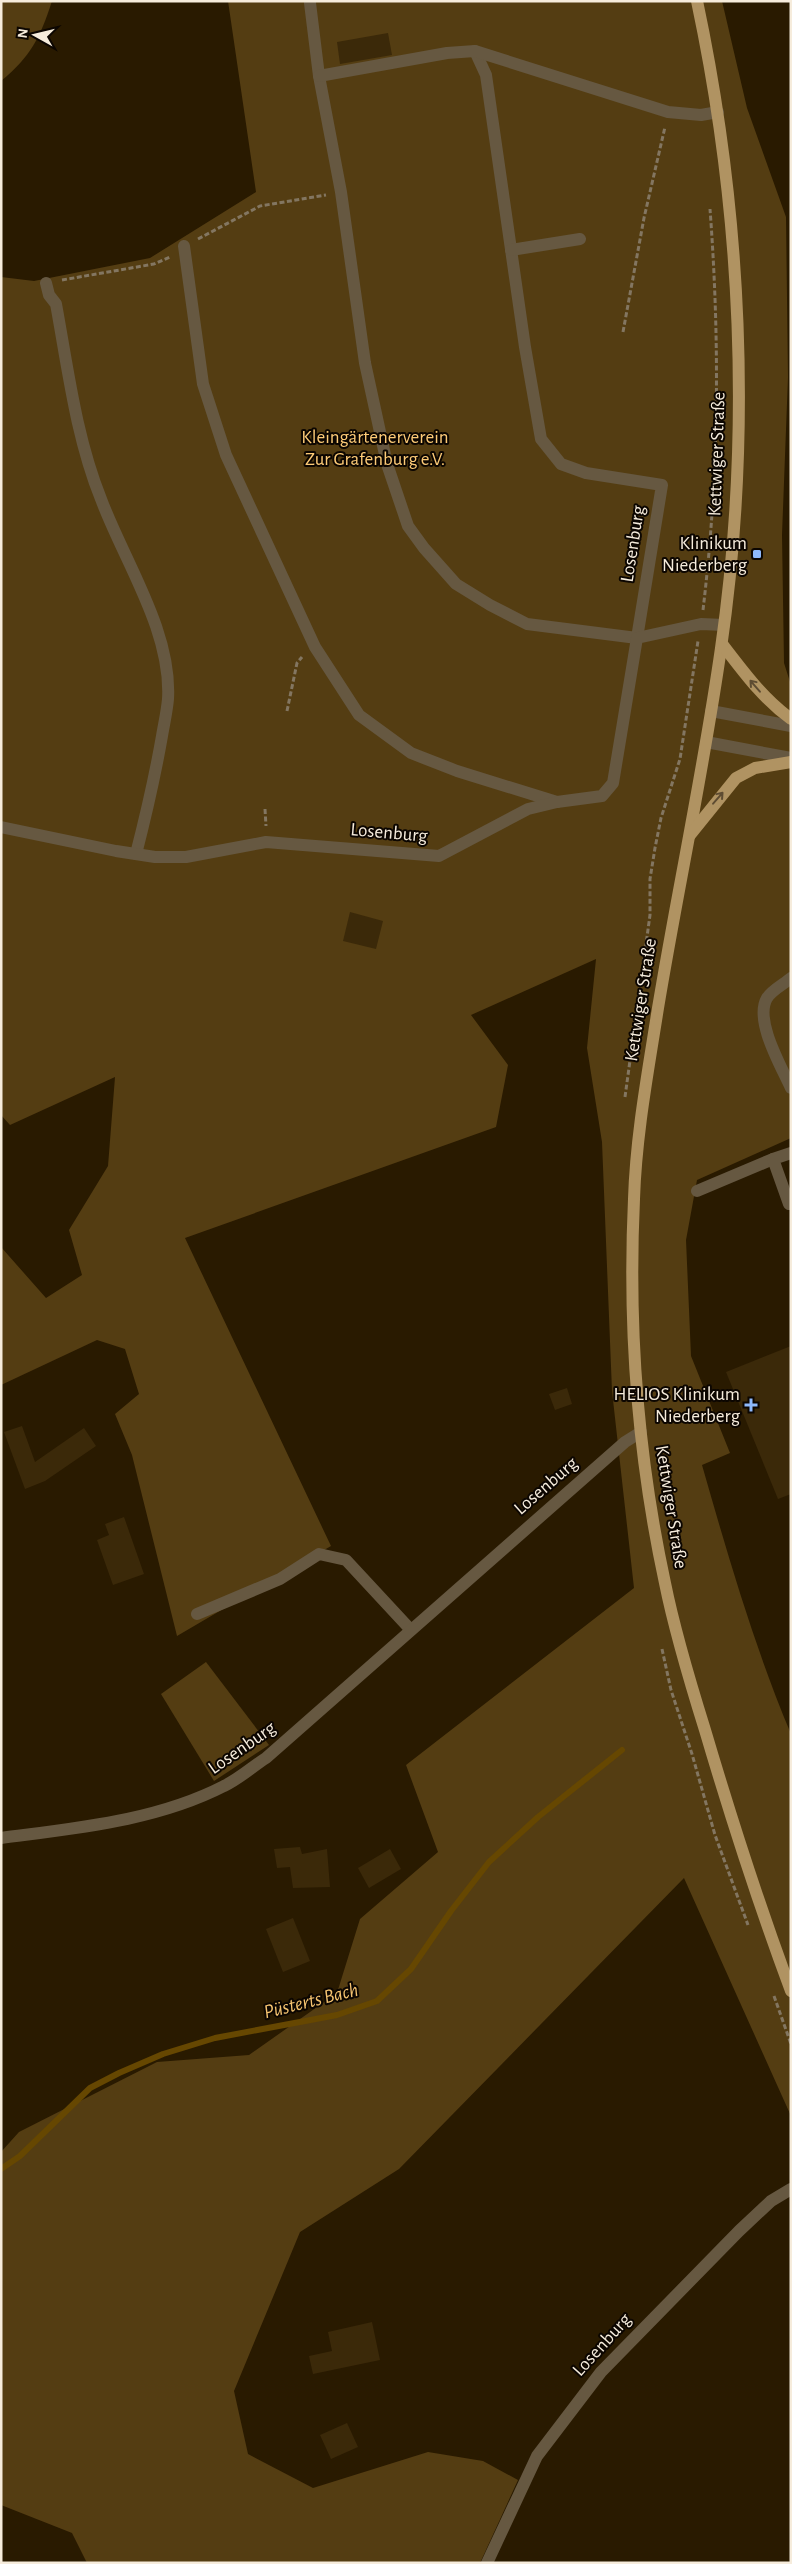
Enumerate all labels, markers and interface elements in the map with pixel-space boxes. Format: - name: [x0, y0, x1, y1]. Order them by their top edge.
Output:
- north arrow: [10, 10, 60, 60]
- text: N: [16, 28, 31, 39]
- street label: Kettwiger Straße: [705, 391, 729, 517]
- park label: Kleingärtenerverein Zur Grafenburg e.V.: [301, 428, 449, 469]
- street label: Losenburg: [618, 504, 649, 584]
- place label: Klinikum Niederberg: [662, 534, 748, 575]
- marker: Klinikum Niederberg: [751, 548, 763, 560]
- one-way arrow: [749, 680, 760, 693]
- one-way arrow: [712, 792, 723, 805]
- street label: Losenburg: [350, 820, 429, 846]
- street label: Kettwiger Straße: [622, 937, 660, 1063]
- place label: HELIOS Klinikum Niederberg: [614, 1385, 741, 1426]
- marker: HELIOS Klinikum Niederberg: [744, 1398, 758, 1412]
- street label: Kettwiger Straße: [652, 1444, 690, 1570]
- street label: Losenburg: [511, 1453, 582, 1518]
- street label: Losenburg: [205, 1718, 280, 1778]
- water label: Püsterts Bach: [262, 1980, 360, 2022]
- street label: Losenburg: [569, 2309, 635, 2380]

